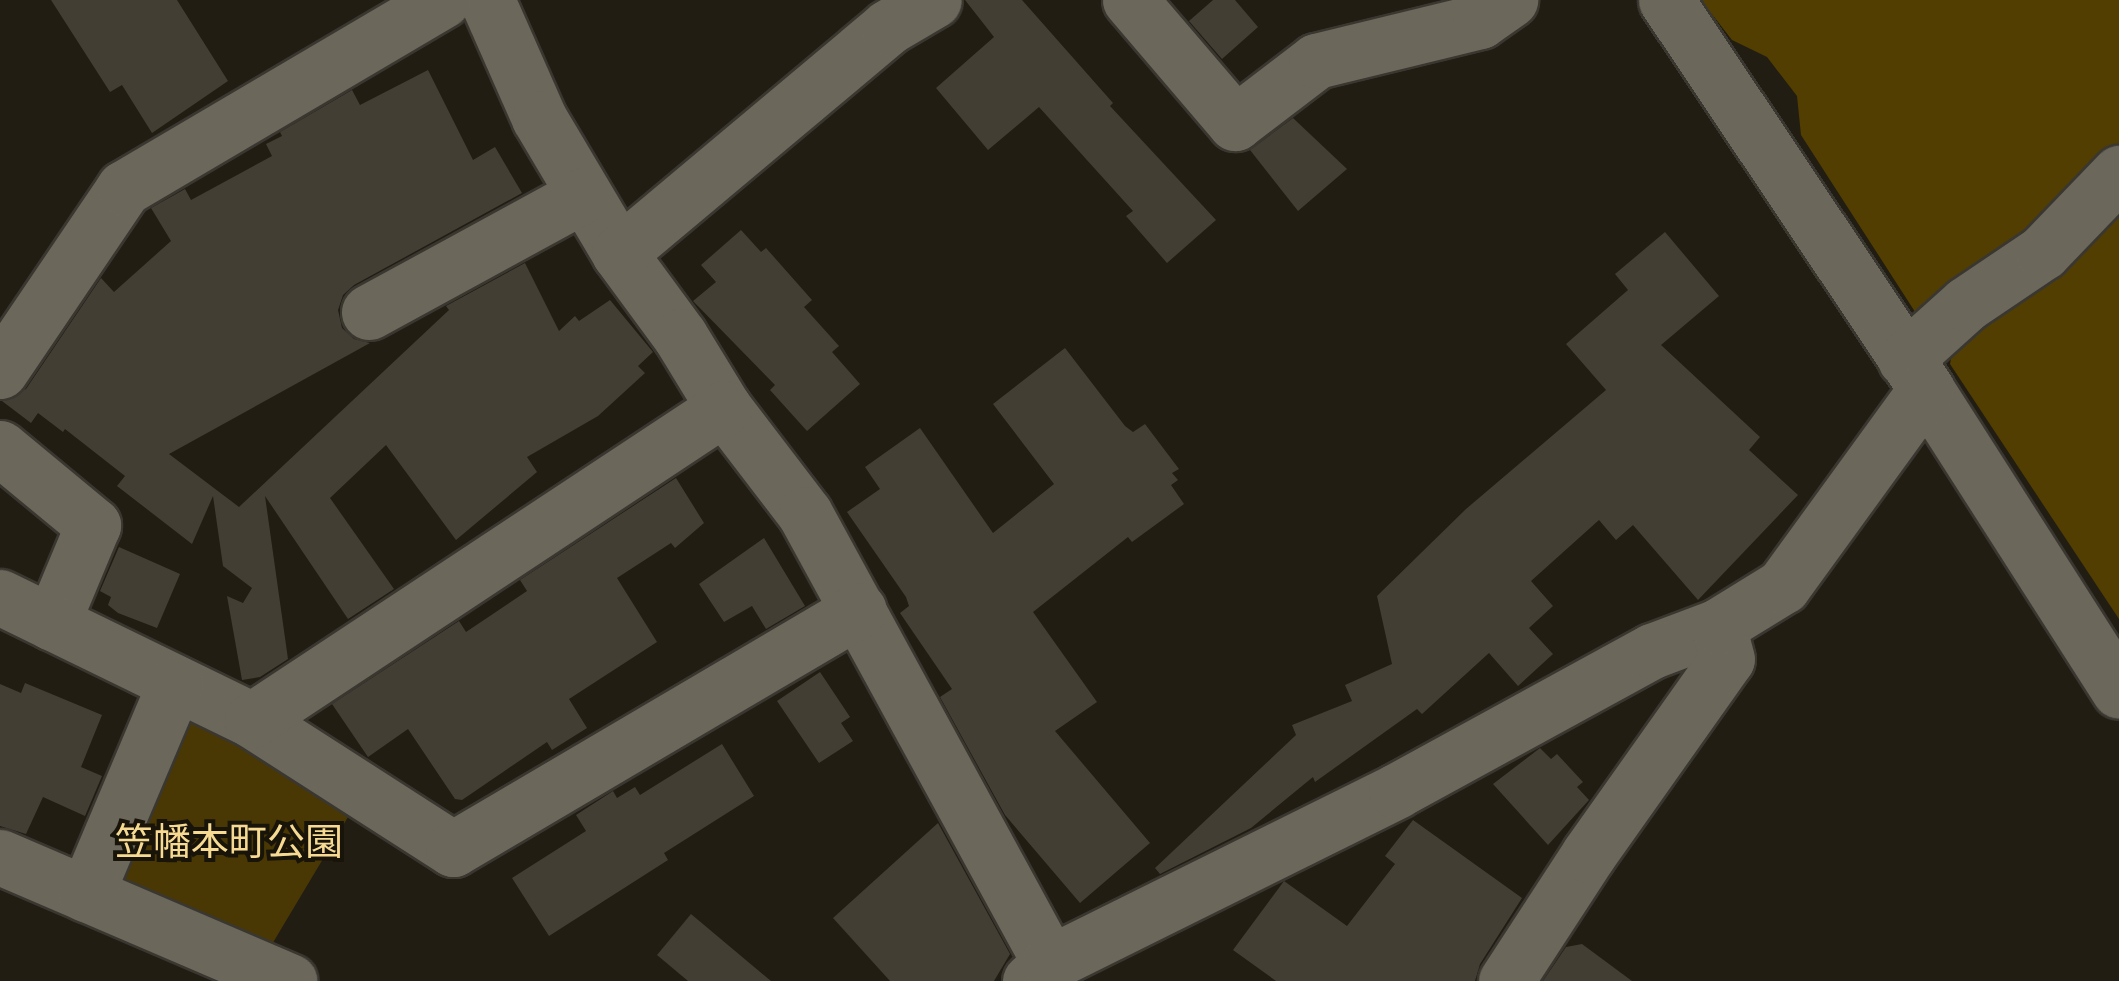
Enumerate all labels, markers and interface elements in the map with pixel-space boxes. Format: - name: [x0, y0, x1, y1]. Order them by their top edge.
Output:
- park label: 笠幡本町公園: [115, 818, 343, 864]

